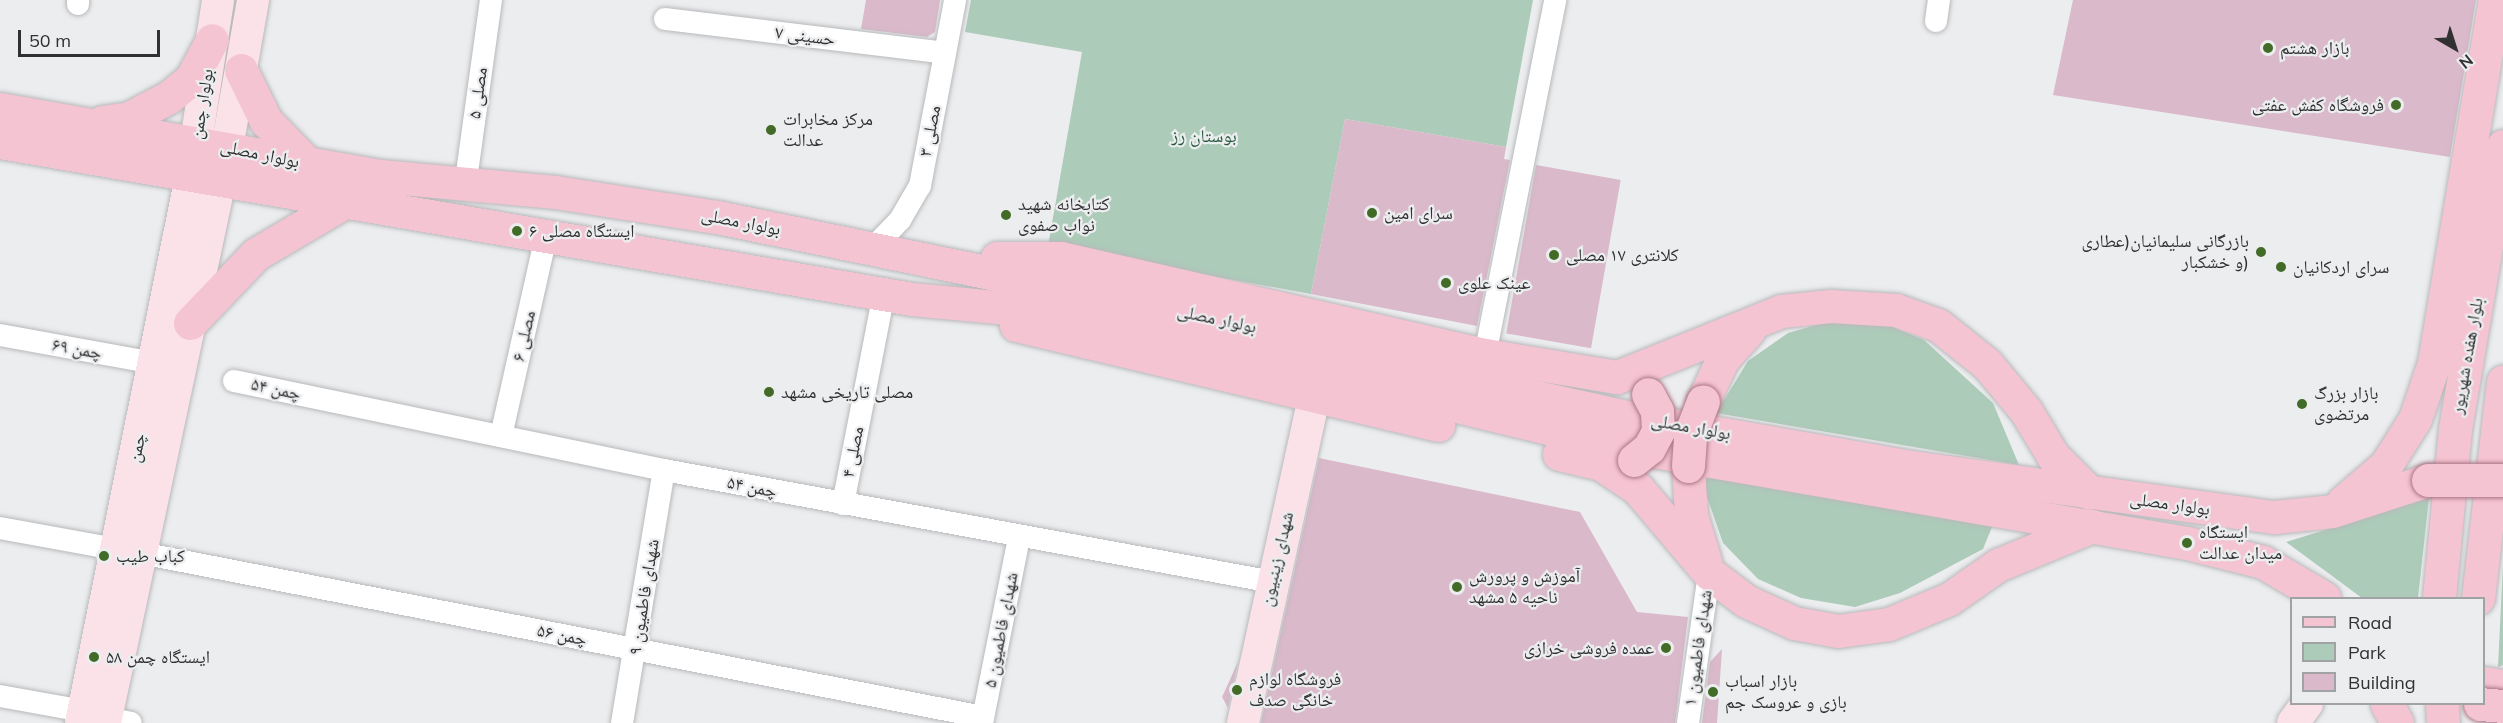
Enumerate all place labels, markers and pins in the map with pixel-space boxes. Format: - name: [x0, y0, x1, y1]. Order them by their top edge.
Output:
- place label: بازار هشتم: [2280, 37, 2349, 59]
- marker: بازار هشتم: [2261, 41, 2275, 55]
- place label: فروشگاه کفش عفتی: [2252, 94, 2384, 116]
- marker: فروشگاه کفش عفتی: [2389, 98, 2403, 112]
- place label: مرکز مخابرات عدالت: [783, 109, 873, 152]
- marker: مرکز مخابرات عدالت: [764, 123, 778, 137]
- place label: کتابخانه شهید نواب صفوی: [1018, 194, 1109, 236]
- place label: سرای امین: [1384, 202, 1453, 224]
- marker: سرای امین: [1365, 206, 1379, 220]
- marker: کتابخانه شهید نواب صفوی: [999, 208, 1013, 222]
- place label: ایستگاه مصلی ۶: [529, 220, 634, 242]
- marker: ایستگاه مصلی ۶: [510, 224, 524, 238]
- place label: بازرگانی سلیمانیان(عطاری و خشکبار): [2082, 231, 2249, 274]
- place label: کلانتری ۱۷ مصلی: [1566, 244, 1679, 266]
- marker: بازرگانی سلیمانیان(عطاری و خشکبار): [2254, 245, 2268, 259]
- marker: کلانتری ۱۷ مصلی: [1547, 248, 1561, 262]
- place label: سرای اردکانیان: [2293, 256, 2389, 278]
- marker: سرای اردکانیان: [2274, 260, 2288, 274]
- place label: عینک علوی: [1458, 272, 1531, 294]
- marker: عینک علوی: [1439, 276, 1453, 290]
- place label: مصلی تاریخی مشهد: [781, 381, 913, 403]
- place label: بازار بزرگ مرتضوی: [2314, 383, 2379, 426]
- marker: مصلی تاریخی مشهد: [762, 385, 776, 399]
- marker: بازار بزرگ مرتضوی: [2295, 397, 2309, 411]
- place label: ایستگاه میدان عدالت: [2199, 522, 2282, 564]
- marker: ایستگاه میدان عدالت: [2180, 536, 2194, 550]
- place label: کباب طیب: [116, 545, 185, 567]
- marker: کباب طیب: [97, 549, 111, 563]
- place label: آموزش و پرورش ناحیه ۵ مشهد: [1469, 566, 1580, 608]
- marker: آموزش و پرورش ناحیه ۵ مشهد: [1450, 580, 1464, 594]
- place label: عمده فروشی خرازی: [1524, 637, 1654, 659]
- marker: عمده فروشی خرازی: [1659, 641, 1673, 655]
- place label: ایستگاه چمن ۵۸: [106, 646, 210, 668]
- marker: ایستگاه چمن ۵۸: [87, 650, 101, 664]
- place label: فروشگاه لوازم خانگی صدف: [1249, 669, 1341, 712]
- place label: بازار اسباب بازی و عروسک جم: [1725, 671, 1847, 714]
- marker: فروشگاه لوازم خانگی صدف: [1230, 683, 1244, 697]
- marker: بازار اسباب بازی و عروسک جم: [1706, 685, 1720, 699]

